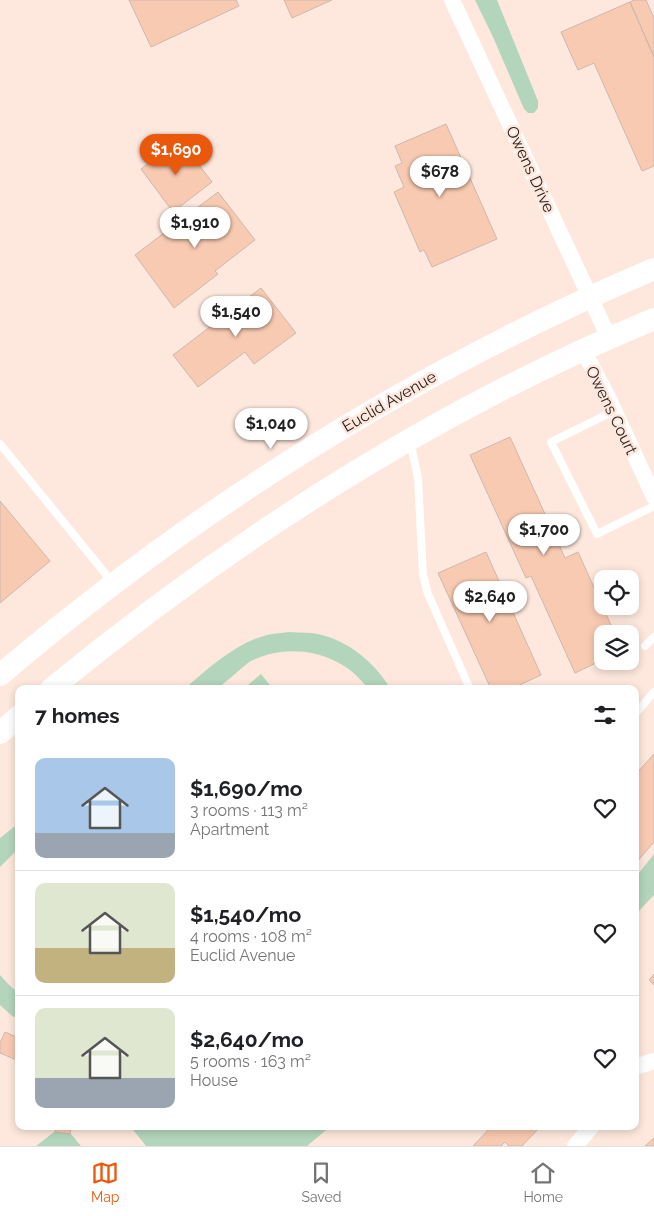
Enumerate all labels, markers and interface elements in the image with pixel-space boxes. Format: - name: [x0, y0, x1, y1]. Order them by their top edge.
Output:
- street label: Owens Drive: [502, 123, 559, 216]
- pin: $1,690: [135, 134, 217, 176]
- text: $1,690: [151, 140, 201, 159]
- pin: $678: [410, 156, 470, 198]
- text: $678: [421, 162, 459, 181]
- pin: $1,910: [154, 206, 236, 249]
- text: $1,910: [171, 213, 219, 232]
- pin: $1,540: [195, 296, 277, 338]
- text: $1,540: [211, 302, 261, 321]
- street label: Owens Court: [582, 363, 641, 458]
- street label: Euclid Avenue: [339, 367, 440, 436]
- pin: $1,040: [230, 408, 312, 450]
- text: $1,040: [246, 414, 296, 433]
- pin: $1,700: [503, 514, 585, 556]
- text: $1,700: [519, 520, 569, 539]
- map controls: [594, 570, 639, 670]
- button: locate: [594, 570, 639, 615]
- pin: $2,640: [449, 580, 531, 623]
- text: $2,640: [464, 587, 516, 606]
- button: layers: [594, 625, 639, 670]
- icon: filters: [591, 701, 619, 729]
- text: 7 homes: [35, 703, 120, 728]
- text: $1,690/mo: [190, 776, 303, 801]
- icon: home: [75, 778, 135, 838]
- icon: heart: [591, 794, 619, 822]
- text: 3 rooms · 113 m²: [190, 801, 308, 820]
- text: Apartment: [190, 820, 269, 839]
- text: $1,540/mo: [190, 902, 301, 927]
- icon: home: [75, 903, 135, 963]
- icon: heart: [591, 919, 619, 947]
- text: 4 rooms · 108 m²: [190, 927, 312, 946]
- text: Euclid Avenue: [190, 946, 295, 965]
- text: $2,640/mo: [190, 1027, 304, 1052]
- icon: home: [75, 1028, 135, 1088]
- icon: heart: [591, 1044, 619, 1072]
- text: 5 rooms · 163 m²: [190, 1052, 311, 1071]
- text: House: [190, 1071, 238, 1090]
- tab: Map: [91, 1159, 119, 1205]
- tab: Saved: [301, 1159, 341, 1205]
- tab: Home: [523, 1159, 563, 1205]

